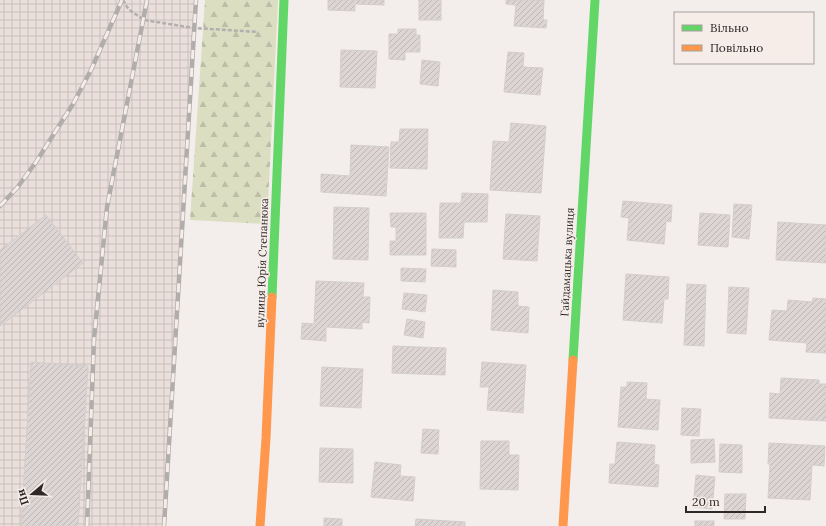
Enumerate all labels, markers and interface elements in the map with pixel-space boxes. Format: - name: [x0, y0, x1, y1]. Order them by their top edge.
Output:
- legend: [674, 12, 814, 64]
- text: Вільно: [710, 20, 749, 35]
- text: Повільно: [710, 40, 763, 55]
- street label: вулиця Юрія Степанюка: [253, 198, 271, 328]
- street label: Гайдамацька вулиця: [557, 207, 577, 317]
- north arrow: [12, 474, 52, 514]
- text: Пн: [13, 487, 32, 507]
- scale bar: [686, 488, 765, 514]
- text: 20 m: [692, 494, 720, 509]

